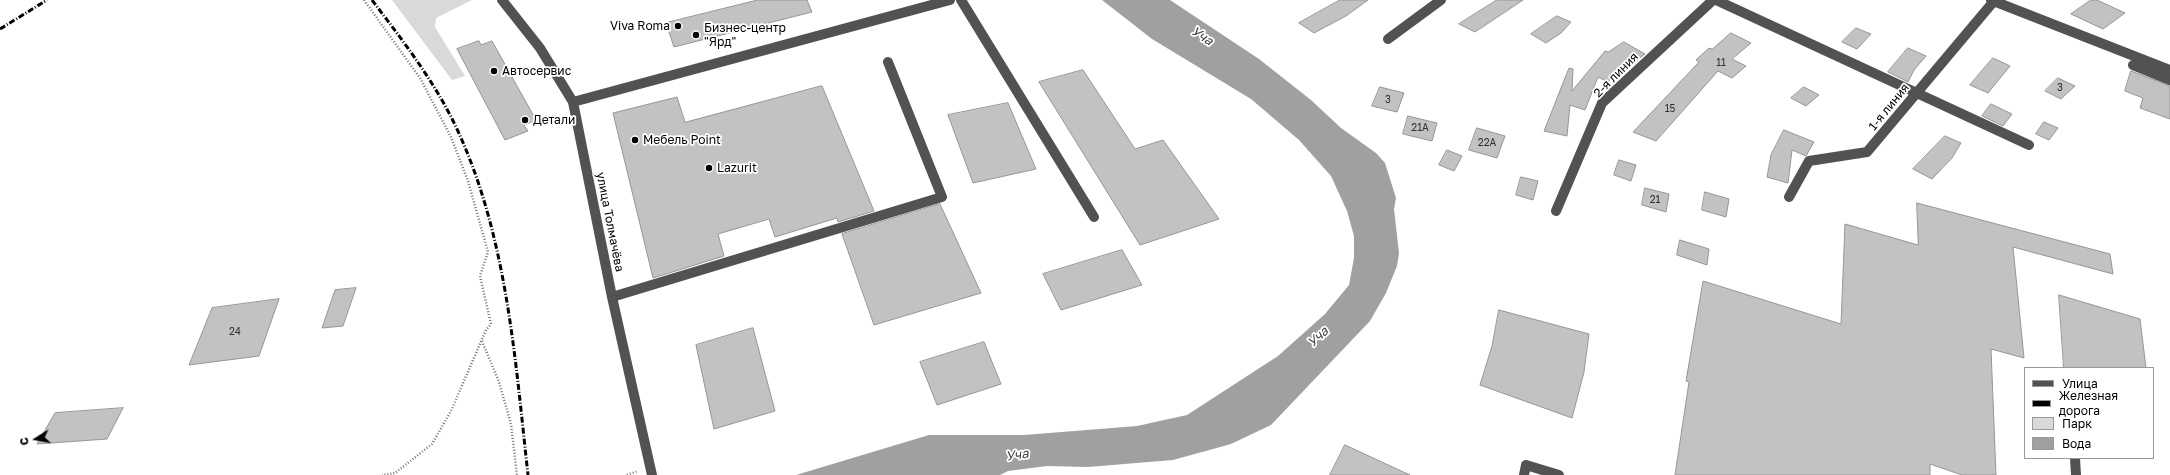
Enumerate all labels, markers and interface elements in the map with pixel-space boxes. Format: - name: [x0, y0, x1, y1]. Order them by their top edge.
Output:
- place label: Viva Roma: [610, 19, 670, 33]
- marker: Viva Roma: [673, 21, 683, 31]
- place label: Бизнес-центр "Ярд": [704, 21, 786, 49]
- water label: Уча: [1188, 23, 1216, 49]
- marker: Бизнес-центр "Ярд": [691, 30, 701, 40]
- street label: 2-я линия: [1591, 50, 1641, 100]
- house number: 11: [1716, 57, 1726, 69]
- place label: Автосервис: [502, 64, 571, 78]
- marker: Автосервис: [489, 66, 499, 76]
- street label: 1-я линия: [1866, 81, 1912, 133]
- house number: 3: [2057, 82, 2063, 94]
- house number: 3: [1385, 94, 1391, 106]
- house number: 15: [1665, 103, 1675, 115]
- place label: Детали: [533, 113, 575, 127]
- marker: Детали: [520, 115, 530, 125]
- house number: 21А: [1411, 122, 1429, 134]
- place label: Мебель Point: [643, 133, 721, 147]
- marker: Мебель Point: [630, 135, 640, 145]
- house number: 22А: [1478, 137, 1496, 149]
- place label: Lazurit: [717, 161, 757, 175]
- marker: Lazurit: [704, 163, 714, 173]
- street label: улица Толмачёва: [593, 171, 627, 273]
- house number: 21: [1650, 194, 1660, 206]
- water label: Уча: [1304, 324, 1332, 350]
- house number: 24: [229, 326, 241, 338]
- legend: [2024, 367, 2154, 459]
- text: Улица: [2062, 376, 2098, 391]
- text: Железная дорога: [2059, 388, 2118, 418]
- text: Парк: [2062, 416, 2092, 431]
- north arrow: [16, 419, 56, 459]
- text: С: [17, 436, 31, 446]
- text: Вода: [2062, 436, 2091, 451]
- water label: Уча: [1005, 446, 1029, 464]

